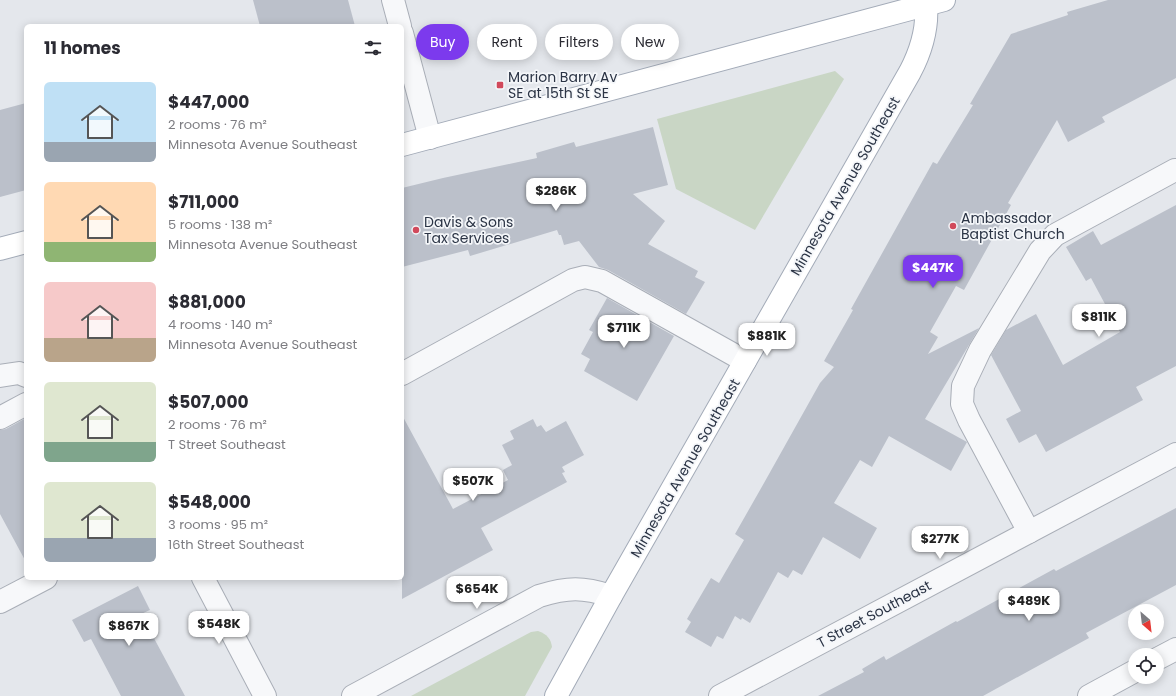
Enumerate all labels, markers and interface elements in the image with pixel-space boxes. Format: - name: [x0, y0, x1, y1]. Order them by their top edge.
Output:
- chip: Buy: [416, 24, 469, 60]
- chip: Rent: [477, 24, 537, 60]
- chip: Filters: [545, 24, 613, 60]
- chip: New: [621, 24, 679, 60]
- text: 11 homes: [44, 36, 121, 60]
- icon: filters: [362, 37, 384, 59]
- place label: Marion Barry Av SE at 15th St SE: [508, 67, 617, 103]
- marker: Marion Barry Av SE at 15th St SE: [495, 80, 505, 90]
- text: $447,000: [168, 90, 249, 114]
- street label: Minnesota Avenue Southeast: [785, 93, 905, 279]
- icon: home: [76, 98, 124, 146]
- text: 2 rooms · 76 m²: [168, 115, 267, 134]
- text: Minnesota Avenue Southeast: [168, 135, 357, 154]
- pin: $286K: [528, 178, 584, 212]
- text: $286K: [535, 181, 577, 200]
- text: $711,000: [168, 190, 239, 214]
- icon: home: [76, 198, 124, 246]
- place label: Ambassador Baptist Church: [961, 208, 1065, 244]
- place label: Davis & Sons Tax Services: [424, 212, 513, 248]
- text: 5 rooms · 138 m²: [168, 215, 272, 234]
- marker: Ambassador Baptist Church: [948, 221, 958, 231]
- marker: Davis & Sons Tax Services: [411, 225, 421, 235]
- text: Minnesota Avenue Southeast: [168, 235, 357, 254]
- pin: $447K: [905, 255, 961, 289]
- text: $447K: [912, 258, 954, 277]
- text: $881,000: [168, 290, 246, 314]
- icon: home: [76, 298, 124, 346]
- pin: $811K: [1071, 304, 1127, 338]
- text: $811K: [1081, 307, 1117, 326]
- text: 4 rooms · 140 m²: [168, 315, 273, 334]
- pin: $711K: [596, 315, 652, 349]
- text: $711K: [607, 318, 641, 337]
- pin: $881K: [739, 323, 795, 357]
- text: $881K: [747, 326, 787, 345]
- text: Minnesota Avenue Southeast: [168, 335, 357, 354]
- street label: Minnesota Avenue Southeast: [625, 375, 745, 561]
- text: $507,000: [168, 390, 249, 414]
- icon: home: [76, 398, 124, 446]
- text: 2 rooms · 76 m²: [168, 415, 267, 434]
- text: T Street Southeast: [168, 435, 286, 454]
- pin: $507K: [445, 468, 501, 502]
- text: $507K: [452, 471, 494, 490]
- text: $548,000: [168, 490, 251, 514]
- icon: home: [76, 498, 124, 546]
- text: 3 rooms · 95 m²: [168, 515, 268, 534]
- pin: $277K: [912, 526, 968, 560]
- text: $277K: [921, 529, 959, 548]
- text: 16th Street Southeast: [168, 535, 304, 554]
- street label: T Street Southeast: [813, 575, 935, 653]
- pin: $654K: [449, 576, 505, 610]
- text: $654K: [455, 579, 499, 598]
- pin: $489K: [1001, 588, 1057, 622]
- text: $489K: [1008, 591, 1050, 610]
- north arrow: [1128, 604, 1164, 640]
- map controls: [1128, 604, 1164, 684]
- pin: $548K: [191, 611, 247, 645]
- pin: $867K: [101, 613, 157, 647]
- text: $548K: [197, 614, 241, 633]
- text: $867K: [108, 616, 150, 635]
- button: locate: [1128, 648, 1164, 684]

